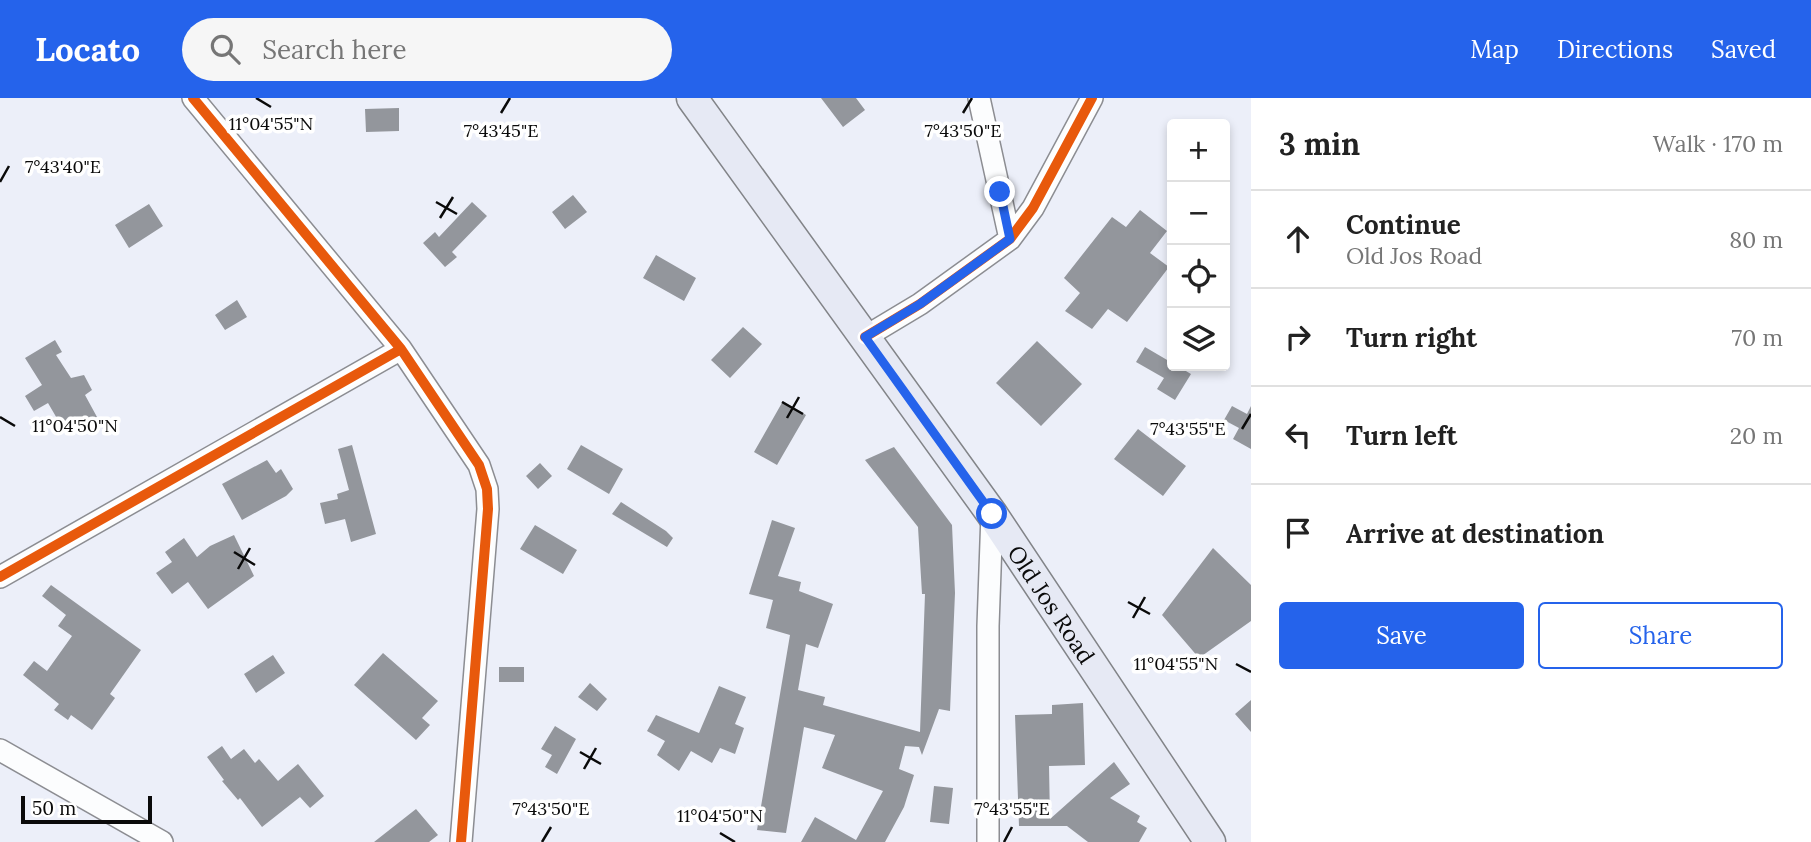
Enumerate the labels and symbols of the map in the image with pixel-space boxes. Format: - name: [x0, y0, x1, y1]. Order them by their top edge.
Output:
- text: 11°04'55"N: [229, 112, 313, 135]
- text: 7°43'45"E: [464, 119, 538, 142]
- text: 7°43'50"E: [925, 119, 1001, 142]
- text: 7°43'40"E: [25, 155, 101, 178]
- route end: [984, 176, 1015, 207]
- text: 11°04'50"N: [32, 414, 118, 437]
- text: 7°43'55"E: [1150, 417, 1226, 440]
- route start: [976, 498, 1007, 529]
- street label: Old Jos Road: [1002, 539, 1102, 669]
- text: 11°04'55"N: [1134, 652, 1218, 675]
- scale bar: [21, 793, 152, 825]
- text: 7°43'50"E: [513, 797, 589, 820]
- text: 7°43'55"E: [974, 797, 1050, 820]
- text: 11°04'50"N: [677, 804, 763, 827]

